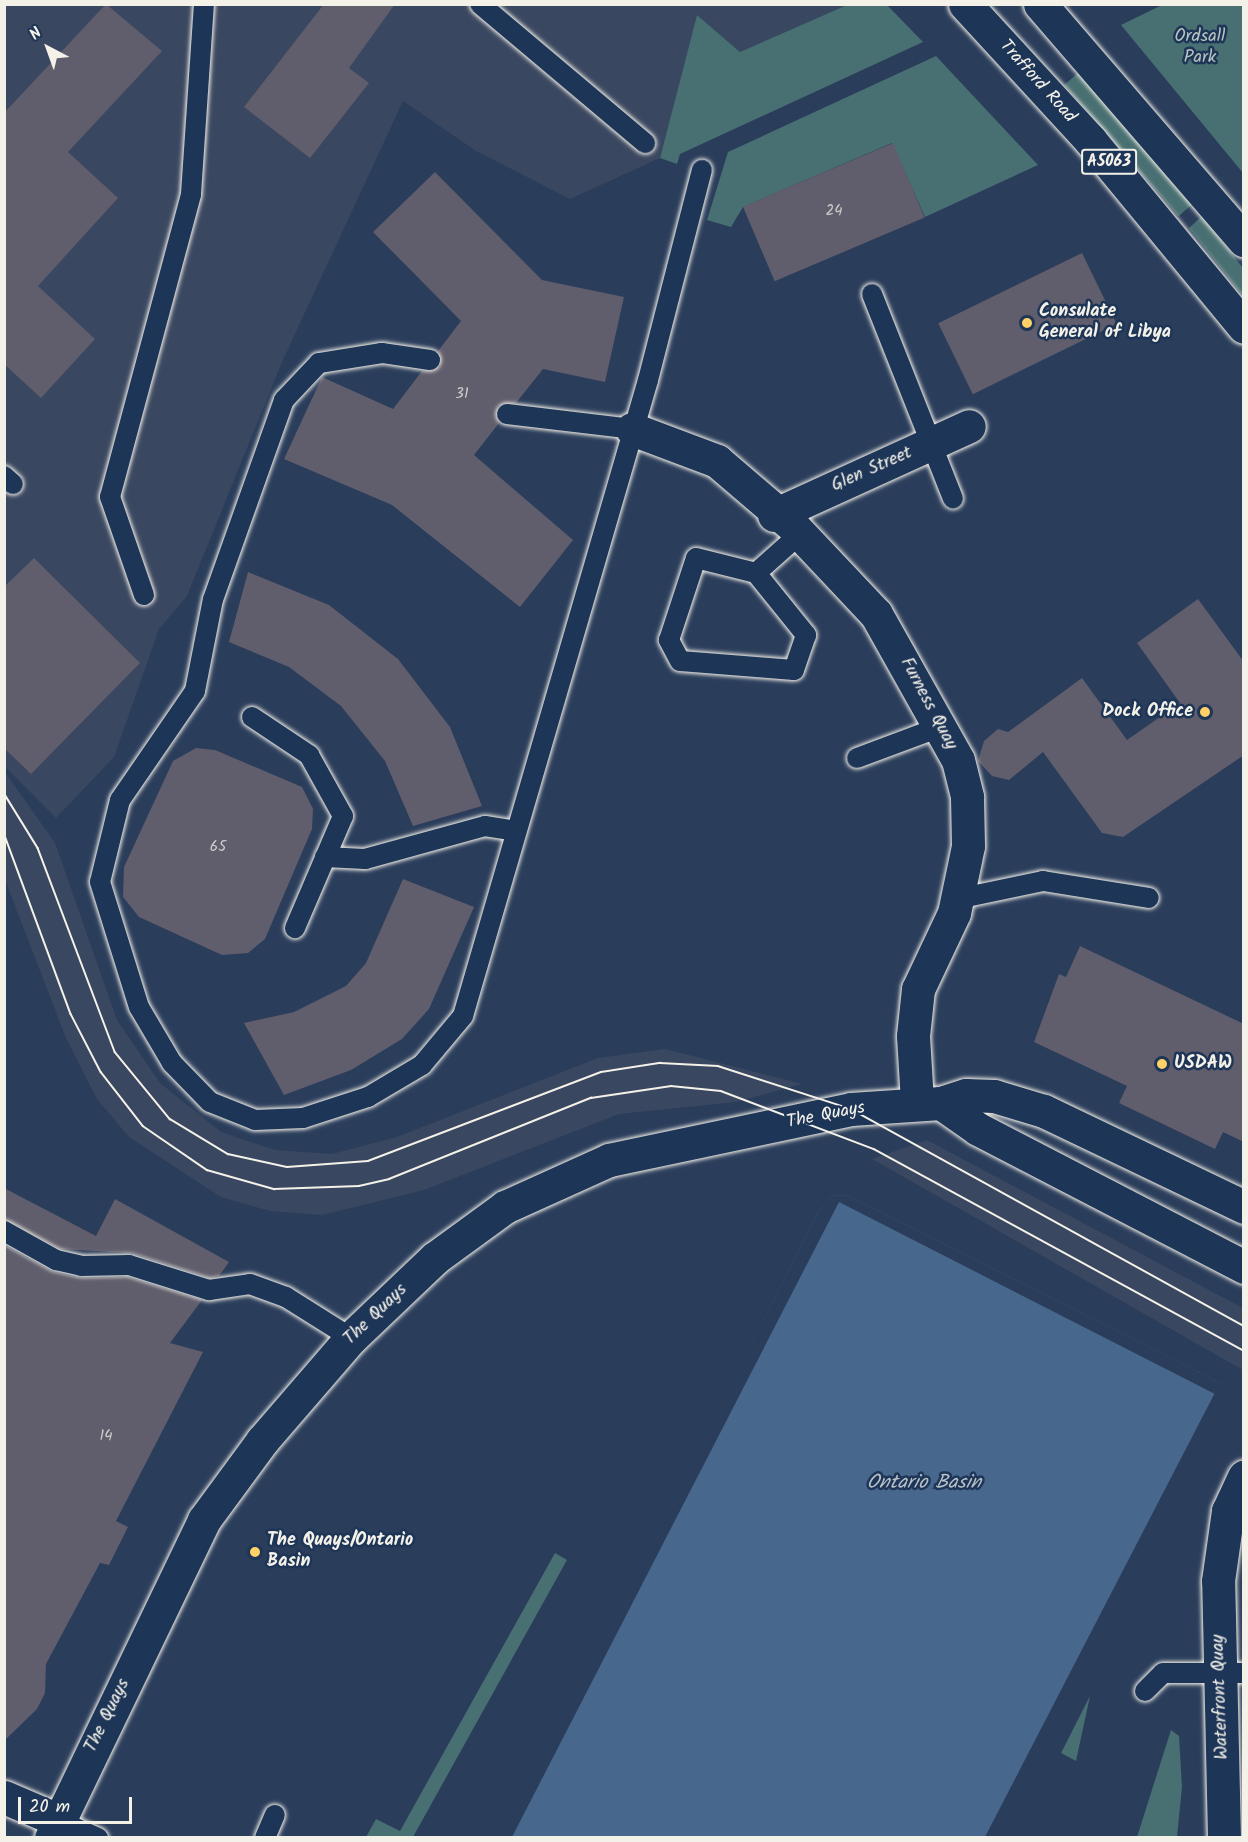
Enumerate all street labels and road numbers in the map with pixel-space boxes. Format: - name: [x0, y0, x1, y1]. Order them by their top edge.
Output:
- street label: Trafford Road: [994, 36, 1080, 128]
- road number: A5063: [1080, 149, 1138, 175]
- street label: Glen Street: [828, 443, 916, 497]
- street label: Furness Quay: [895, 654, 961, 754]
- street label: The Quays: [785, 1098, 867, 1134]
- street label: The Quays: [340, 1280, 412, 1350]
- street label: Waterfront Quay: [1208, 1634, 1234, 1760]
- street label: The Quays: [81, 1676, 135, 1756]

